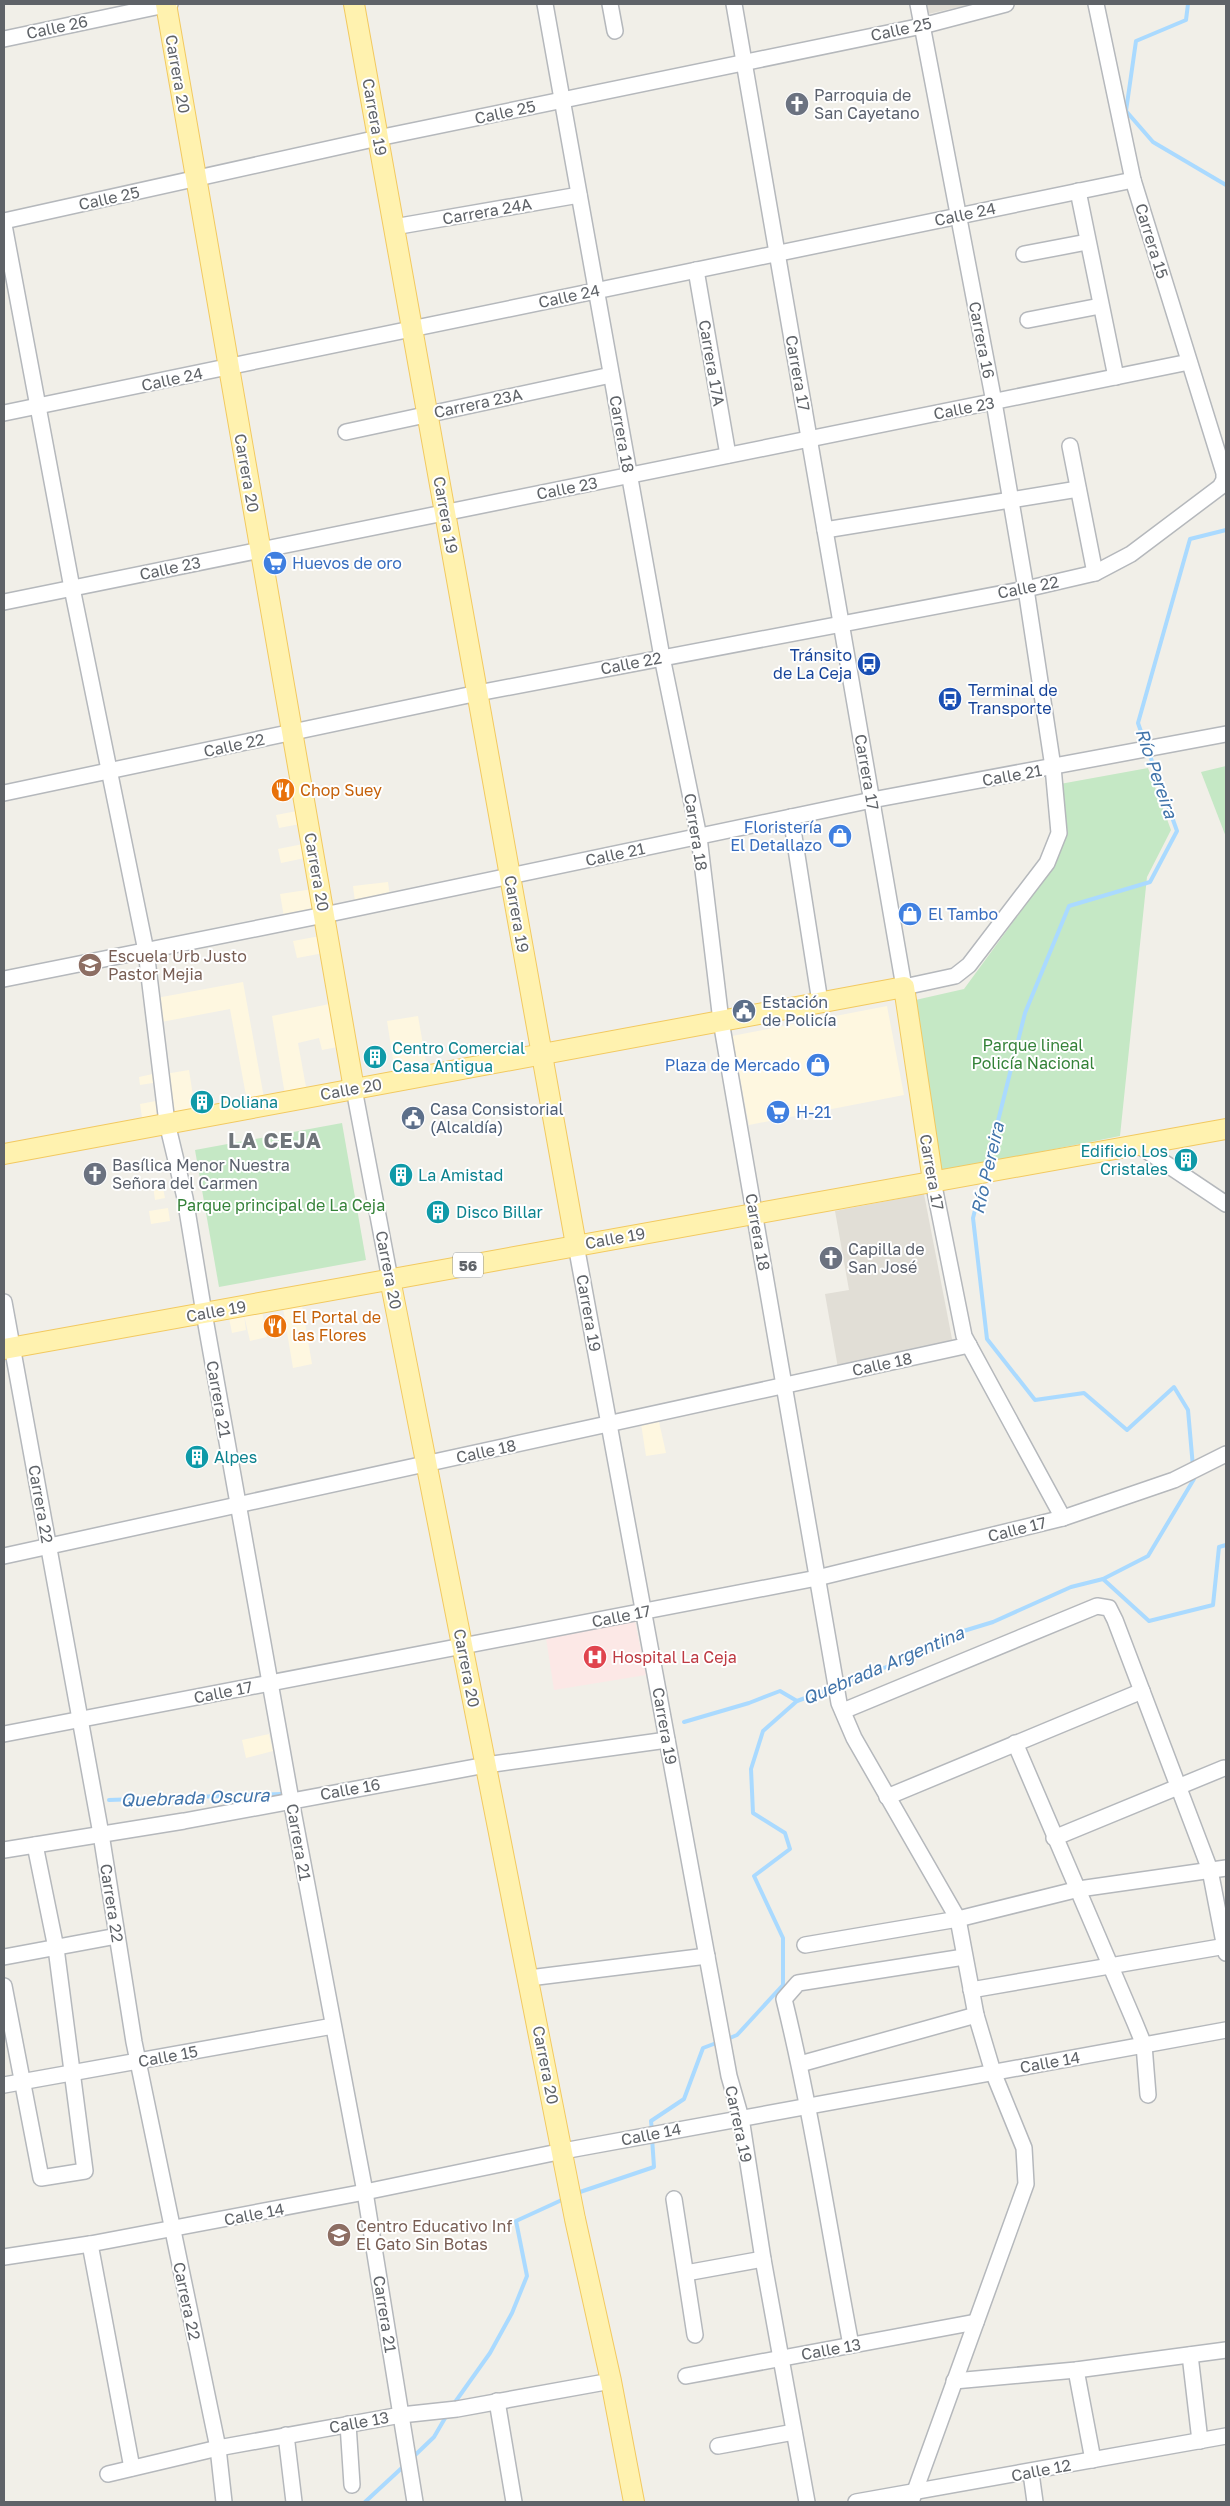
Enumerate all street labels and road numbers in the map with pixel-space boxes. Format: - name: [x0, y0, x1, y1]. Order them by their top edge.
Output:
- street label: Calle 26: [24, 11, 90, 43]
- street label: Calle 25: [869, 13, 933, 45]
- street label: Carrera 20: [161, 33, 195, 115]
- street label: Carrera 19: [358, 77, 392, 157]
- street label: Calle 25: [473, 96, 537, 128]
- street label: Calle 25: [77, 182, 141, 214]
- street label: Carrera 24A: [441, 193, 534, 229]
- street label: Calle 24: [932, 198, 998, 230]
- street label: Carrera 15: [1131, 201, 1173, 281]
- street label: Calle 24: [536, 280, 602, 312]
- street label: Carrera 16: [965, 300, 999, 380]
- street label: Carrera 17A: [695, 318, 730, 408]
- street label: Carrera 17: [781, 333, 815, 413]
- street label: Calle 24: [139, 363, 205, 395]
- street label: Carrera 23A: [432, 384, 524, 422]
- street label: Calle 23: [932, 392, 996, 424]
- street label: Carrera 18: [605, 394, 639, 474]
- street label: Carrera 20: [230, 432, 264, 514]
- street label: Calle 23: [535, 472, 599, 504]
- street label: Carrera 19: [429, 475, 463, 555]
- street label: Calle 23: [138, 552, 202, 584]
- street label: Calle 22: [996, 571, 1060, 603]
- street label: Calle 22: [599, 647, 663, 679]
- street label: Calle 22: [202, 729, 266, 761]
- street label: Carrera 17: [850, 732, 884, 812]
- street label: Calle 21: [981, 760, 1044, 790]
- street label: Carrera 18: [680, 792, 712, 872]
- street label: Carrera 20: [300, 831, 334, 913]
- street label: Calle 21: [583, 838, 647, 870]
- street label: Carrera 19: [500, 874, 534, 954]
- street label: Calle 20: [318, 1074, 384, 1104]
- street label: Carrera 17: [915, 1132, 949, 1212]
- street label: Carrera 18: [741, 1192, 775, 1272]
- street label: Calle 19: [583, 1223, 647, 1253]
- street label: Carrera 20: [372, 1229, 406, 1311]
- road number: 56: [453, 1252, 483, 1278]
- street label: Carrera 19: [572, 1273, 606, 1353]
- street label: Calle 19: [184, 1296, 248, 1326]
- street label: Calle 18: [850, 1348, 914, 1380]
- street label: Carrera 21: [202, 1359, 236, 1439]
- street label: Calle 18: [454, 1435, 518, 1467]
- street label: Carrera 22: [24, 1463, 58, 1545]
- street label: Calle 17: [986, 1512, 1048, 1546]
- street label: Calle 17: [590, 1601, 652, 1631]
- street label: Carrera 20: [450, 1627, 484, 1709]
- street label: Calle 17: [192, 1677, 254, 1707]
- street label: Carrera 19: [648, 1686, 682, 1766]
- street label: Calle 16: [318, 1774, 382, 1804]
- street label: Carrera 21: [282, 1802, 316, 1882]
- street label: Carrera 22: [96, 1862, 128, 1944]
- street label: Carrera 20: [529, 2024, 563, 2106]
- street label: Calle 15: [137, 2041, 199, 2071]
- street label: Calle 14: [1018, 2047, 1082, 2077]
- street label: Carrera 19: [721, 2084, 757, 2164]
- street label: Calle 14: [619, 2118, 683, 2150]
- street label: Calle 14: [222, 2198, 286, 2230]
- street label: Carrera 22: [169, 2260, 205, 2342]
- street label: Carrera 21: [369, 2274, 401, 2354]
- street label: Calle 13: [800, 2334, 862, 2364]
- street label: Calle 13: [328, 2407, 390, 2437]
- street label: Calle 12: [1009, 2454, 1073, 2486]

